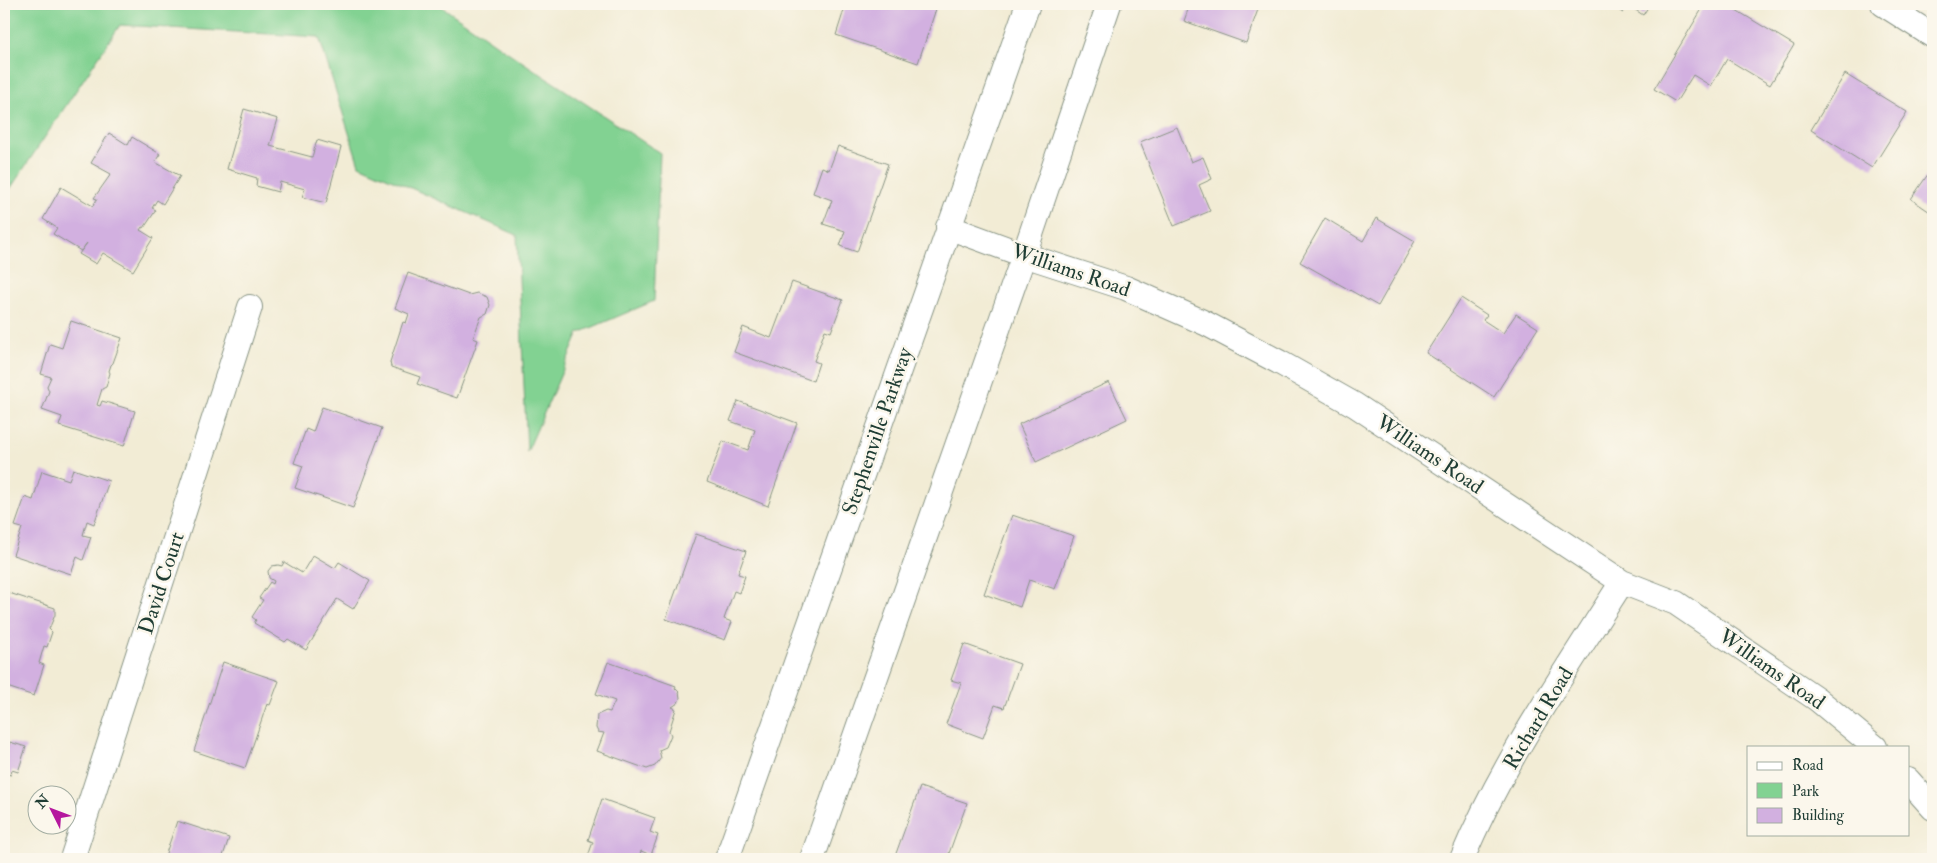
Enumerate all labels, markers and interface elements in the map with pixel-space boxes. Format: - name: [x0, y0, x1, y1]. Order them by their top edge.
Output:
- street label: Williams Road: [1007, 237, 1134, 304]
- street label: Stephenville Parkway: [836, 343, 919, 518]
- street label: Williams Road: [1370, 408, 1489, 501]
- street label: David Court: [132, 529, 191, 638]
- street label: Williams Road: [1712, 622, 1831, 716]
- street label: Richard Road: [1497, 661, 1580, 774]
- legend: [1747, 746, 1910, 836]
- text: Road: [1792, 756, 1824, 775]
- text: Park: [1792, 782, 1819, 801]
- north arrow: [28, 786, 78, 836]
- text: N: [32, 791, 54, 813]
- text: Building: [1792, 806, 1844, 825]

